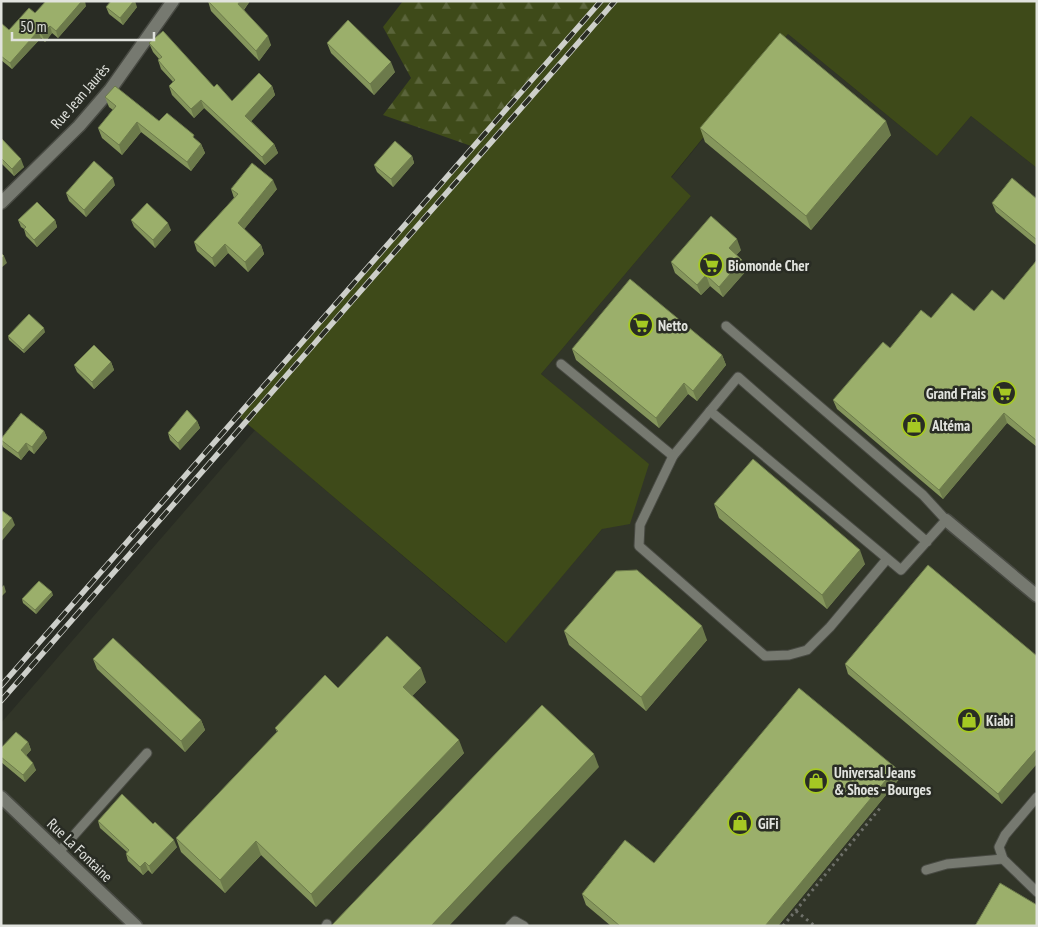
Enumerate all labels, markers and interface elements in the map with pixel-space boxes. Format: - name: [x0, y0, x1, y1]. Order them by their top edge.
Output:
- scale bar: [12, 10, 155, 42]
- text: 50 m: [20, 17, 46, 36]
- street label: Rue Jean Jaurès: [47, 60, 113, 132]
- supermarket icon: Biomonde Cher: [698, 252, 724, 278]
- place label: Biomonde Cher: [728, 256, 810, 275]
- supermarket icon: Netto: [628, 312, 654, 338]
- place label: Netto: [658, 316, 688, 335]
- supermarket icon: Grand Frais: [991, 380, 1017, 406]
- place label: Grand Frais: [926, 384, 986, 403]
- shop icon: Altéma: [901, 412, 927, 438]
- place label: Altéma: [931, 416, 970, 435]
- shop icon: Kiabi: [956, 707, 982, 733]
- place label: Kiabi: [986, 711, 1013, 730]
- place label: Universal Jeans & Shoes - Bourges: [834, 763, 931, 799]
- shop icon: Universal Jeans & Shoes - Bourges: [803, 768, 829, 794]
- shop icon: GiFi: [727, 810, 753, 836]
- street label: Rue La Fontaine: [43, 814, 117, 886]
- place label: GiFi: [758, 814, 779, 833]

